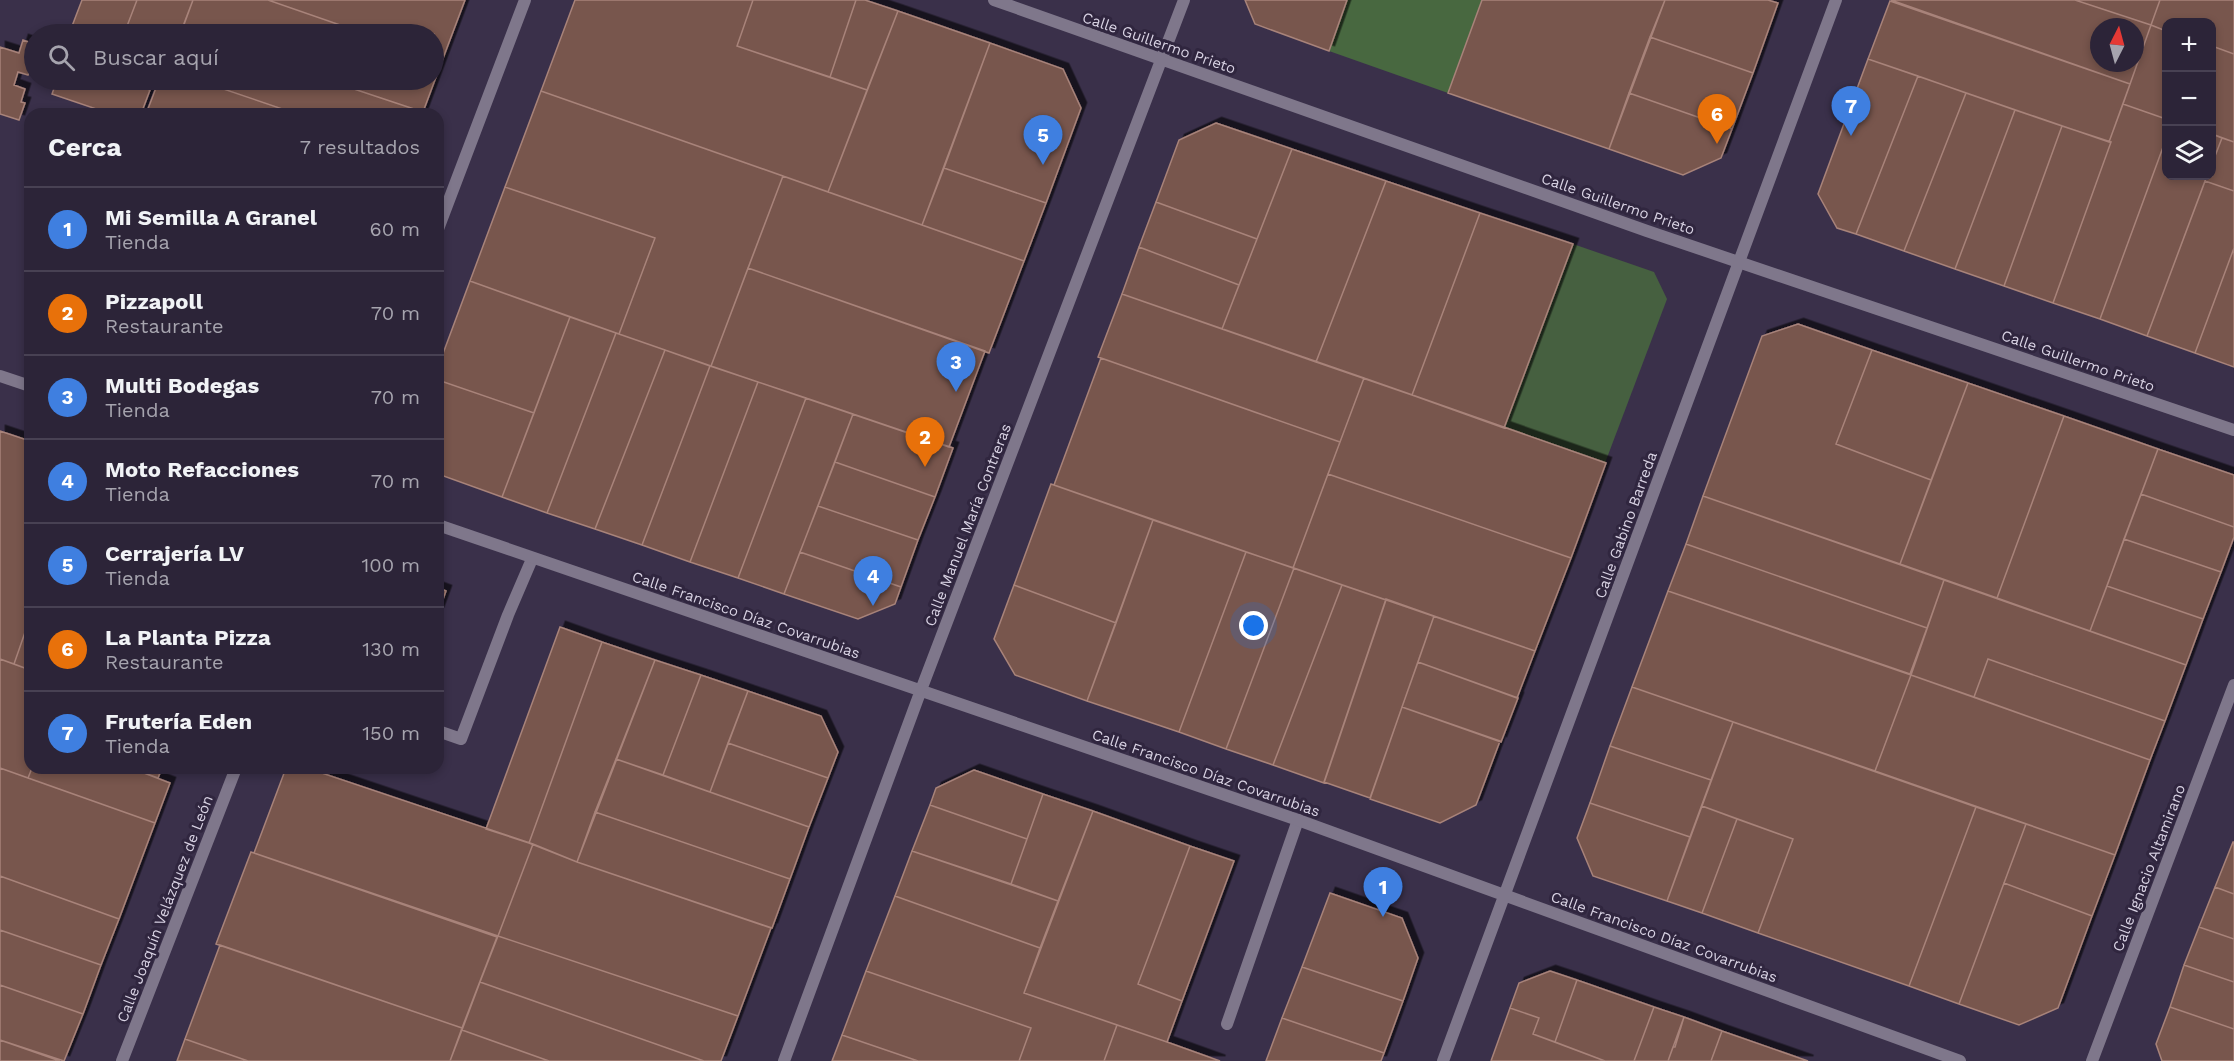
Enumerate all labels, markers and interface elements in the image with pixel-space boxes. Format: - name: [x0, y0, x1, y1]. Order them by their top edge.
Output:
- street label: Calle Guillermo Prieto: [1080, 8, 1238, 78]
- north arrow: [2090, 18, 2144, 72]
- map controls: [2162, 18, 2216, 180]
- button: +: [2162, 18, 2216, 72]
- search box: [24, 24, 444, 90]
- icon: search: [45, 41, 78, 74]
- text: Buscar aquí: [93, 45, 219, 70]
- button: −: [2162, 72, 2216, 126]
- pin: 7: [1832, 86, 1870, 136]
- pin: 6: [1698, 94, 1736, 144]
- pin: 5: [1024, 116, 1062, 165]
- button: layers: [2162, 126, 2216, 180]
- text: Cerca: [48, 132, 122, 162]
- text: 7 resultados: [300, 135, 420, 159]
- street label: Calle Guillermo Prieto: [1539, 169, 1697, 239]
- text: Mi Semilla A Granel: [105, 205, 317, 230]
- text: 1: [63, 217, 72, 241]
- text: 60 m: [370, 217, 420, 241]
- text: Tienda: [105, 230, 170, 254]
- text: Pizzapoll: [105, 289, 203, 314]
- text: 2: [62, 301, 73, 325]
- text: 70 m: [371, 301, 420, 325]
- text: Restaurante: [105, 314, 223, 338]
- street label: Calle Guillermo Prieto: [1999, 326, 2157, 396]
- pin: 3: [936, 342, 976, 392]
- text: Multi Bodegas: [105, 373, 259, 398]
- text: 3: [62, 385, 73, 409]
- text: 70 m: [371, 385, 420, 409]
- text: Tienda: [105, 398, 170, 422]
- pin: 2: [906, 418, 944, 467]
- street label: Calle Manuel María Contreras: [921, 421, 1015, 629]
- street label: Calle Gabino Barreda: [1591, 449, 1661, 601]
- text: Moto Refacciones: [105, 457, 299, 482]
- text: 4: [61, 469, 74, 493]
- text: 70 m: [371, 469, 420, 493]
- text: Tienda: [105, 482, 170, 506]
- text: Cerrajería LV: [105, 541, 244, 566]
- text: 5: [62, 553, 73, 577]
- text: 100 m: [361, 553, 420, 577]
- pin: 4: [854, 556, 892, 606]
- text: Tienda: [105, 566, 170, 590]
- street label: Calle Francisco Díaz Covarrubias: [630, 567, 862, 663]
- your location: [1239, 611, 1268, 640]
- text: La Planta Pizza: [105, 625, 271, 650]
- text: 6: [61, 637, 74, 661]
- text: 130 m: [362, 637, 420, 661]
- text: Restaurante: [105, 650, 223, 674]
- text: Frutería Eden: [105, 709, 252, 734]
- text: 7: [61, 721, 74, 745]
- text: 150 m: [362, 721, 420, 745]
- street label: Calle Francisco Díaz Covarrubias: [1090, 725, 1322, 821]
- text: Tienda: [105, 734, 170, 758]
- street label: Calle Ignacio Altamirano: [2109, 782, 2189, 954]
- street label: Calle Joaquín Velázquez de León: [113, 793, 217, 1025]
- pin: 1: [1364, 868, 1402, 917]
- street label: Calle Francisco Díaz Covarrubias: [1548, 888, 1780, 986]

